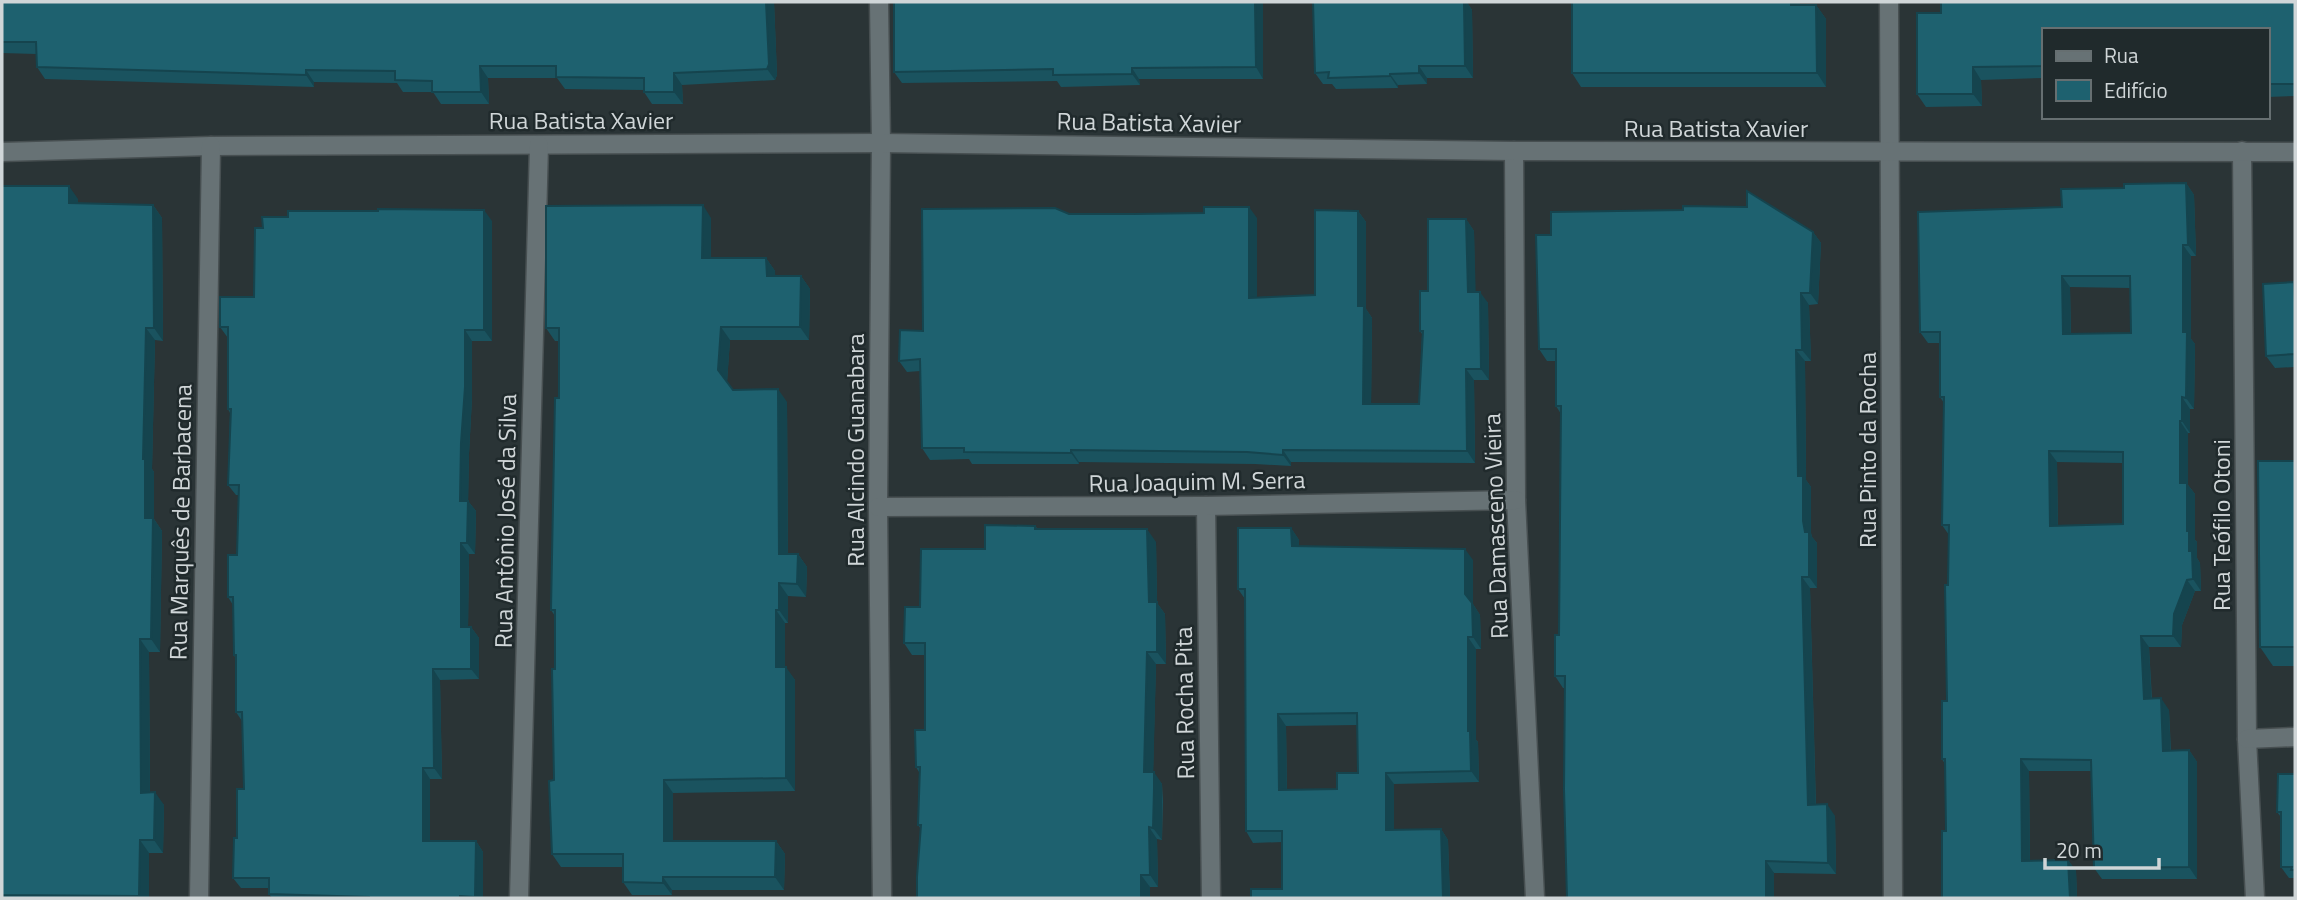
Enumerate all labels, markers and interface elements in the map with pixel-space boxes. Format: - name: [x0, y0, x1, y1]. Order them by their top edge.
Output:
- legend: [2042, 28, 2269, 119]
- text: Rua: [2104, 39, 2139, 71]
- text: Edifício: [2104, 74, 2168, 106]
- street label: Rua Batista Xavier: [489, 102, 673, 138]
- street label: Rua Batista Xavier: [1056, 102, 1242, 142]
- street label: Rua Batista Xavier: [1624, 110, 1808, 146]
- street label: Rua Alcindo Guanabara: [837, 333, 873, 567]
- street label: Rua Pinto da Rocha: [1849, 352, 1885, 548]
- street label: Rua Marquês de Barbacena: [160, 384, 200, 660]
- street label: Rua Antônio José da Silva: [485, 394, 525, 648]
- street label: Rua Damasceno Vieira: [1473, 413, 1517, 639]
- street label: Rua Teófilo Otoni: [2203, 439, 2239, 611]
- street label: Rua Joaquim M. Serra: [1088, 461, 1306, 501]
- street label: Rua Rocha Pita: [1165, 626, 1203, 780]
- scale bar: [2045, 827, 2159, 871]
- text: 20 m: [2056, 834, 2102, 866]

